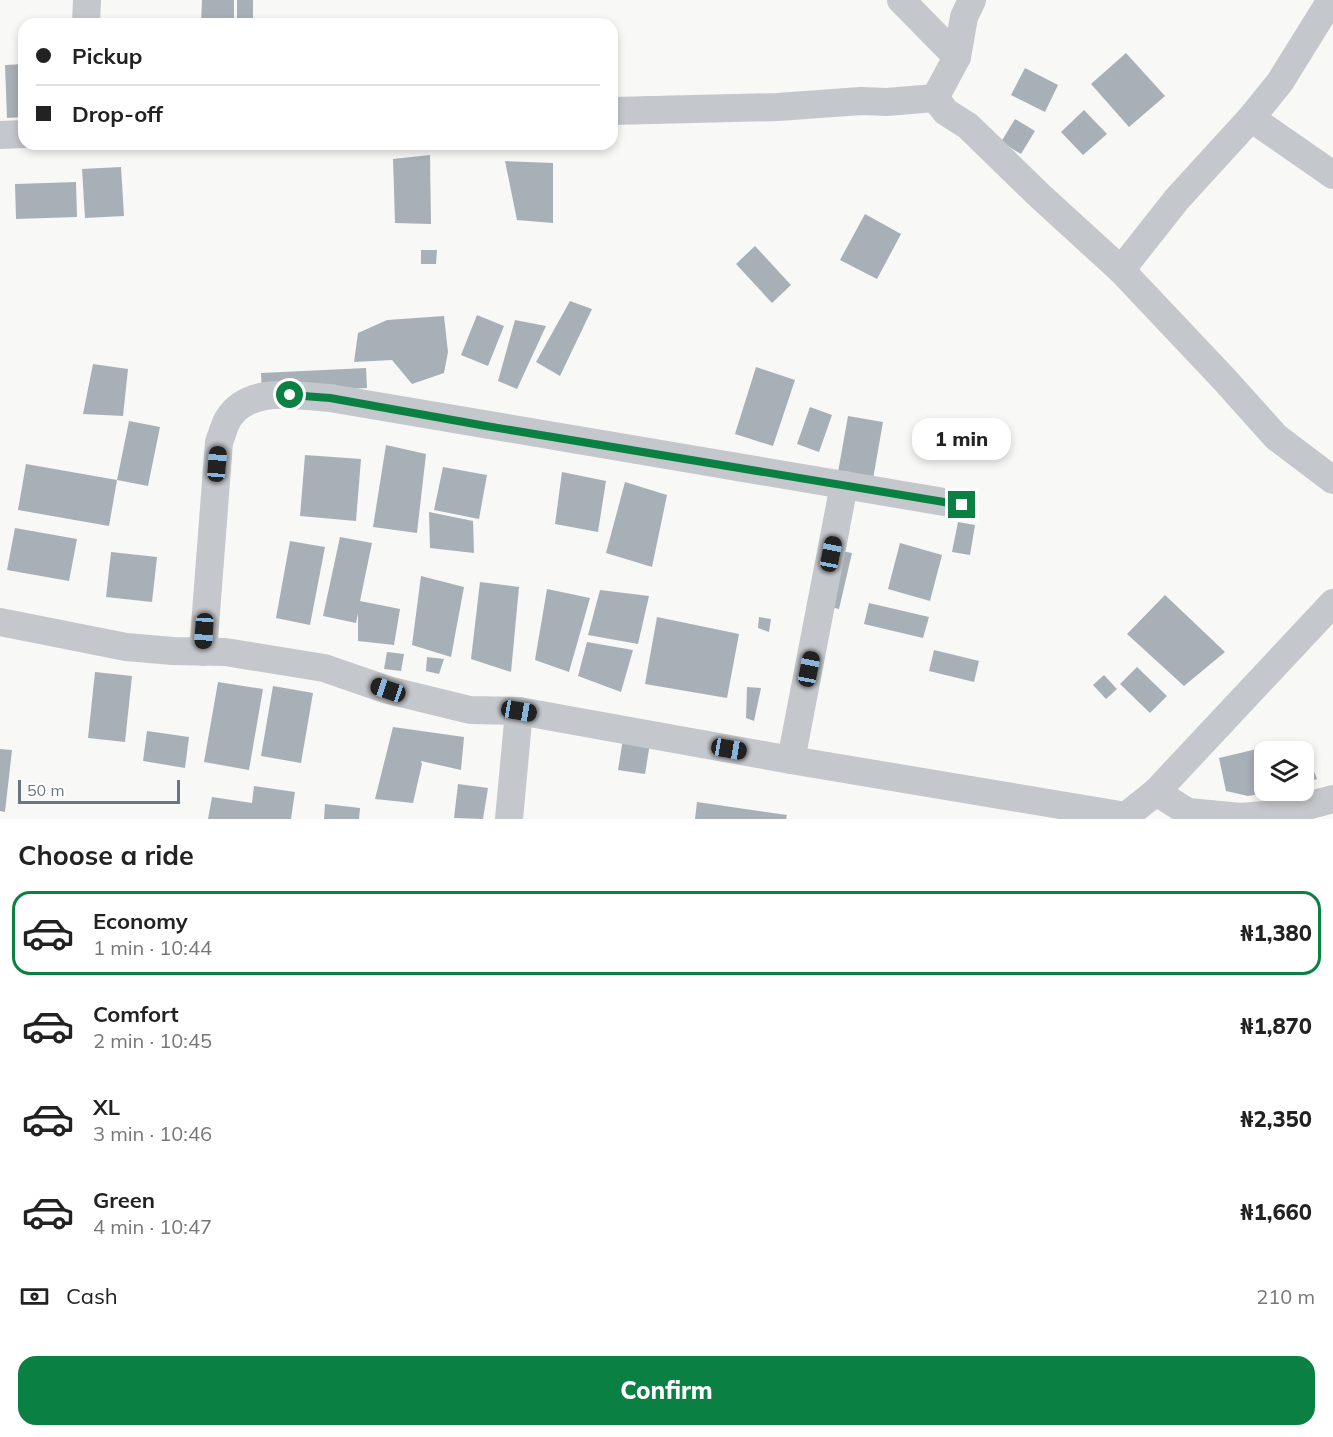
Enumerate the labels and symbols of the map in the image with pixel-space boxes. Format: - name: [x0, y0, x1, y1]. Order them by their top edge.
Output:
- route start: [276, 381, 303, 408]
- callout: 1 min: [912, 418, 1012, 460]
- car: [206, 445, 228, 483]
- route end: [948, 491, 975, 518]
- car: [819, 535, 843, 573]
- car: [194, 612, 214, 650]
- car: [797, 650, 821, 688]
- car: [368, 676, 408, 704]
- car: [500, 699, 538, 723]
- car: [710, 737, 748, 761]
- scale bar: [18, 777, 180, 804]

